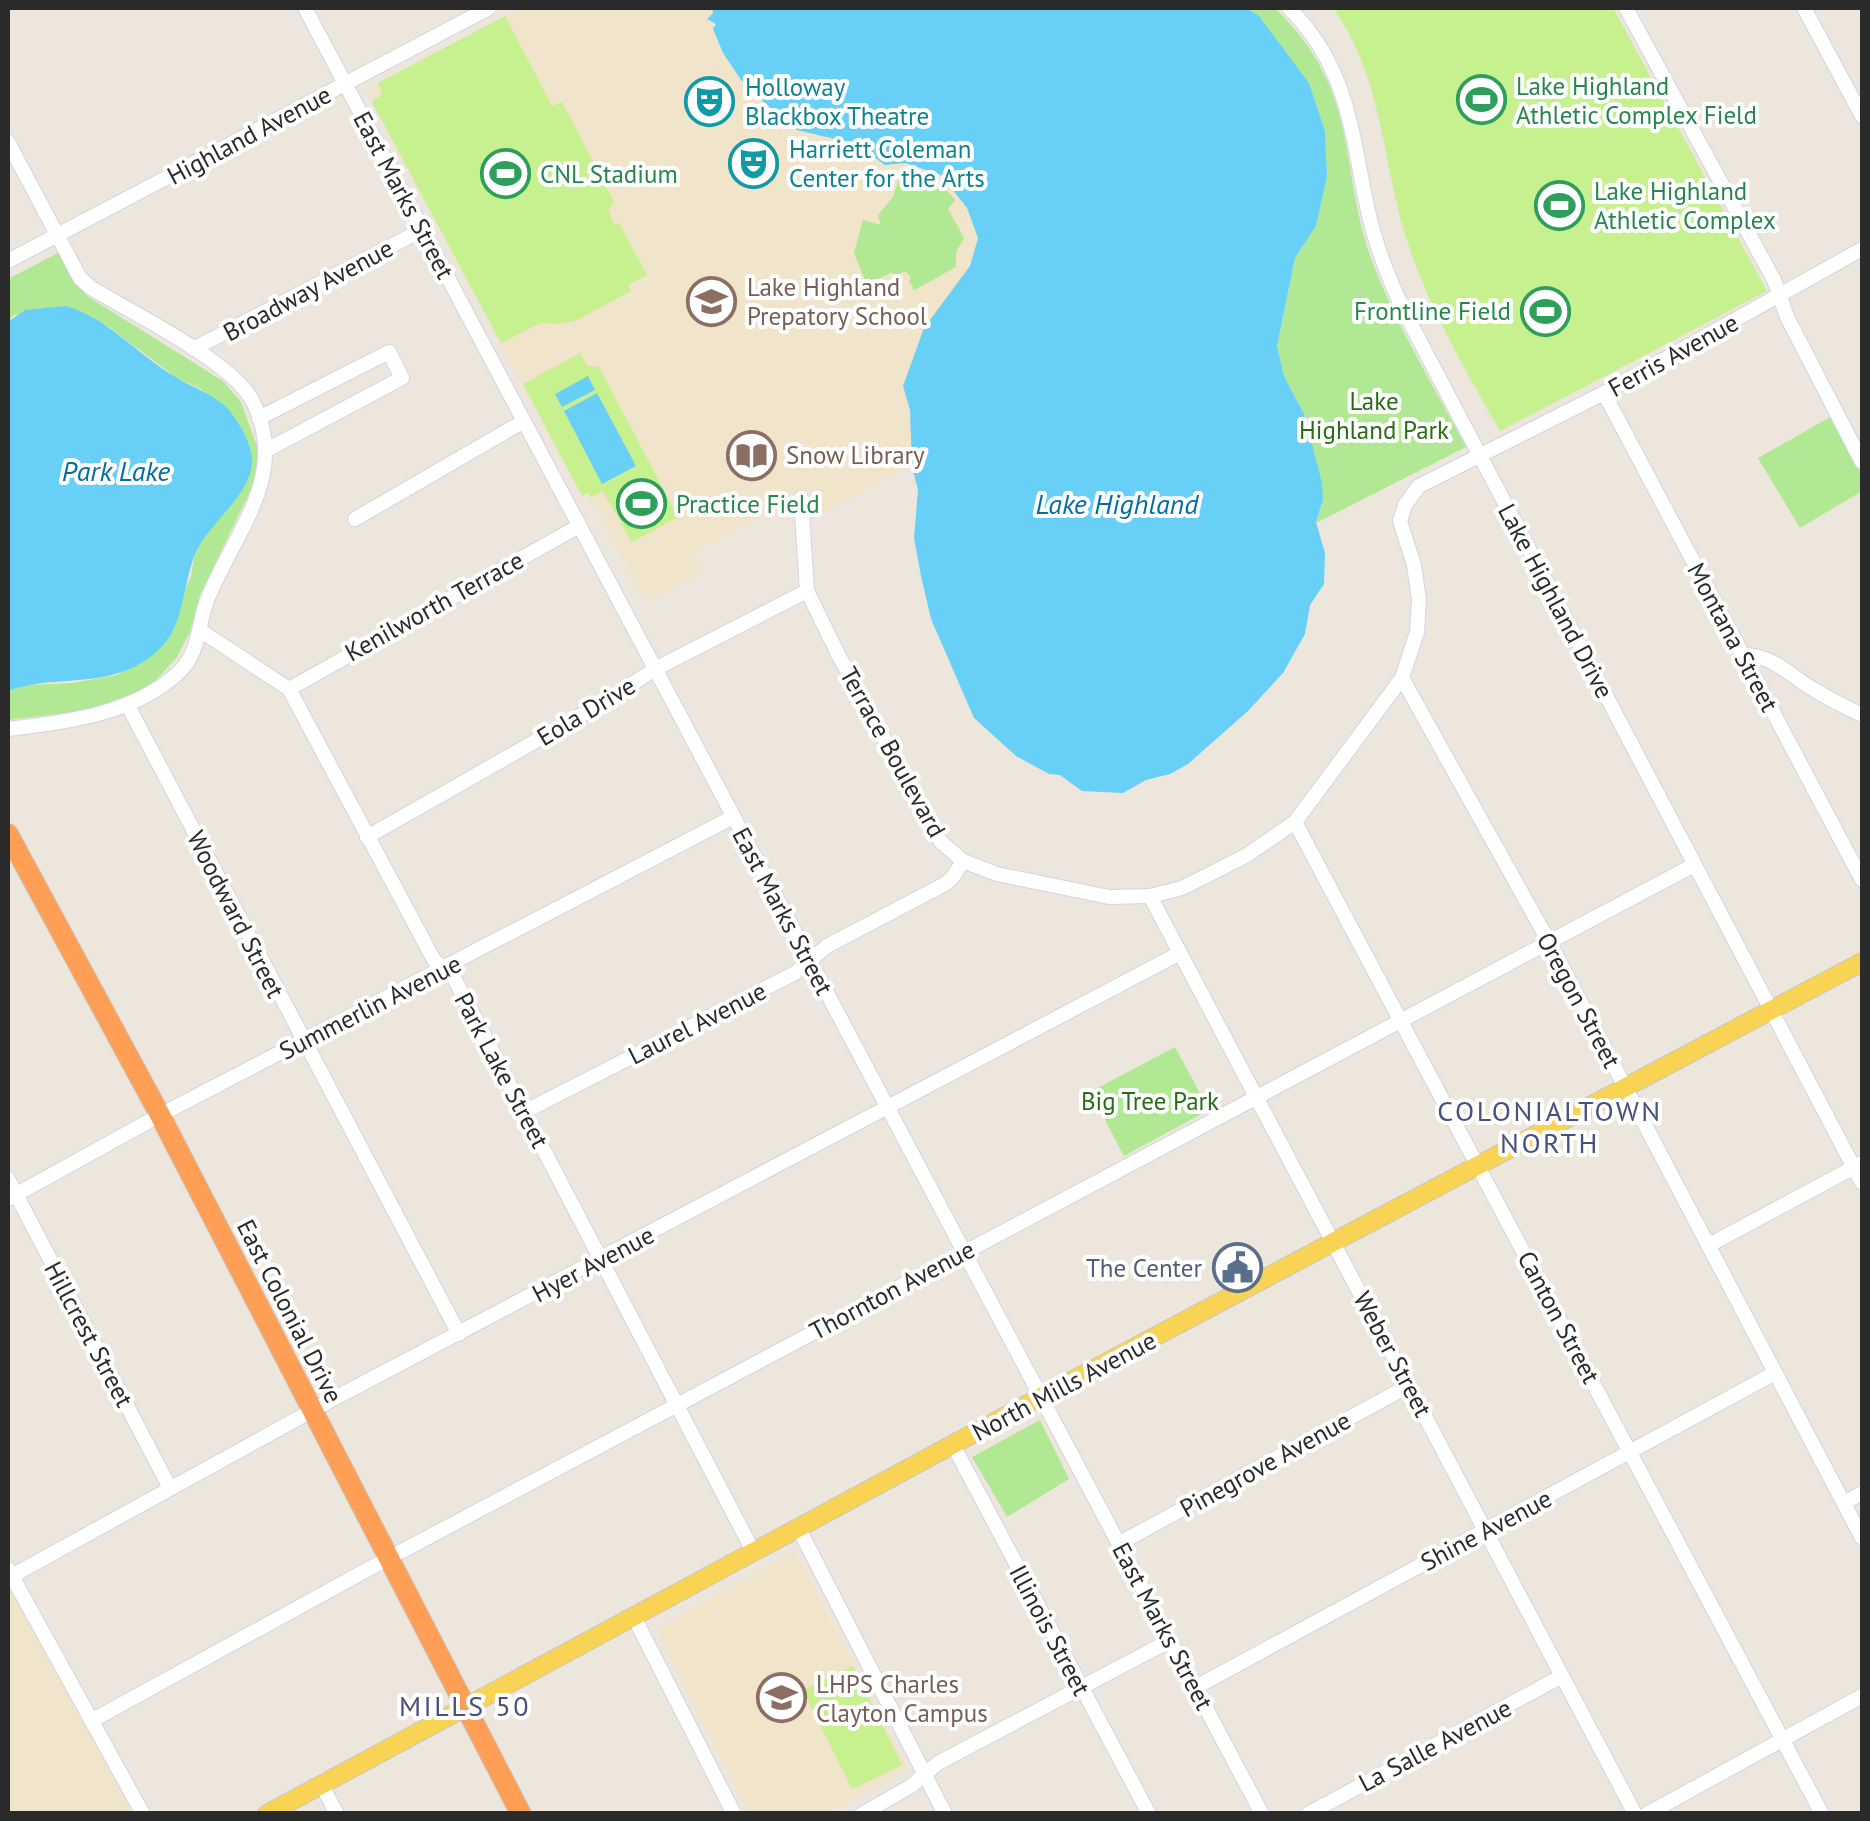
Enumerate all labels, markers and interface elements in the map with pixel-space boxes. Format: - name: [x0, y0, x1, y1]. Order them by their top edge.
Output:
- place label: Lake Highland Athletic Complex Field: [1516, 70, 1757, 131]
- place label: Holloway Blackbox Theatre: [745, 71, 929, 132]
- sports icon: Lake Highland Athletic Complex Field: [1455, 74, 1507, 126]
- theatre icon: Holloway Blackbox Theatre: [684, 75, 736, 127]
- street label: Highland Avenue: [161, 78, 337, 192]
- street label: East Marks Street: [346, 106, 462, 285]
- place label: Harriett Coleman Center for the Arts: [789, 133, 985, 194]
- theatre icon: Harriett Coleman Center for the Arts: [728, 137, 780, 189]
- sports icon: CNL Stadium: [479, 148, 531, 200]
- place label: CNL Stadium: [540, 158, 678, 190]
- place label: Lake Highland Athletic Complex: [1594, 175, 1776, 236]
- sports icon: Lake Highland Athletic Complex: [1533, 179, 1585, 231]
- street label: Broadway Avenue: [218, 232, 398, 348]
- place label: Lake Highland Prepatory School: [747, 271, 928, 332]
- school or university icon: Lake Highland Prepatory School: [686, 275, 738, 327]
- sports icon: Frontline Field: [1520, 285, 1572, 337]
- place label: Frontline Field: [1354, 295, 1511, 327]
- street label: Ferris Avenue: [1602, 306, 1744, 404]
- park label: Lake Highland Park: [1299, 385, 1449, 446]
- library icon: Snow Library: [725, 429, 777, 481]
- place label: Snow Library: [786, 439, 925, 471]
- water label: Park Lake: [62, 452, 170, 489]
- sports icon: Practice Field: [615, 478, 667, 530]
- water label: Lake Highland: [1036, 485, 1199, 522]
- place label: Practice Field: [676, 488, 820, 520]
- street label: Lake Highland Drive: [1491, 498, 1621, 704]
- street label: Kenilworth Terrace: [339, 544, 529, 668]
- street label: Montana Street: [1680, 557, 1786, 718]
- street label: Terrace Boulevard: [833, 661, 953, 843]
- street label: Eola Drive: [531, 669, 641, 753]
- street label: East Marks Street: [725, 822, 841, 1001]
- street label: Woodward Street: [180, 825, 292, 1003]
- street label: Oregon Street: [1530, 927, 1628, 1074]
- street label: Summerlin Avenue: [274, 947, 466, 1067]
- street label: Laurel Avenue: [623, 975, 771, 1071]
- street label: Park Lake Street: [448, 987, 557, 1154]
- park label: Big Tree Park: [1081, 1085, 1219, 1117]
- district label: COLONIALTOWN NORTH: [1437, 1092, 1663, 1161]
- street label: East Colonial Drive: [230, 1214, 350, 1408]
- street label: Hyer Avenue: [527, 1219, 659, 1309]
- street label: Thornton Avenue: [804, 1233, 980, 1347]
- public building icon: The Center: [1211, 1242, 1263, 1294]
- street label: Canton Street: [1511, 1245, 1608, 1389]
- place label: The Center: [1086, 1252, 1202, 1284]
- street label: Hillcrest Street: [37, 1256, 141, 1413]
- street label: Weber Street: [1347, 1286, 1440, 1423]
- street label: North Mills Avenue: [966, 1324, 1162, 1448]
- street label: Pinegrove Avenue: [1174, 1404, 1356, 1524]
- street label: Shine Avenue: [1415, 1482, 1557, 1578]
- street label: East Marks Street: [1105, 1537, 1221, 1716]
- street label: Illinois Street: [1002, 1559, 1098, 1701]
- place label: LHPS Charles Clayton Campus: [816, 1668, 988, 1729]
- school or university icon: LHPS Charles Clayton Campus: [755, 1672, 807, 1724]
- district label: MILLS 50: [399, 1687, 531, 1724]
- street label: La Salle Avenue: [1353, 1691, 1517, 1799]

